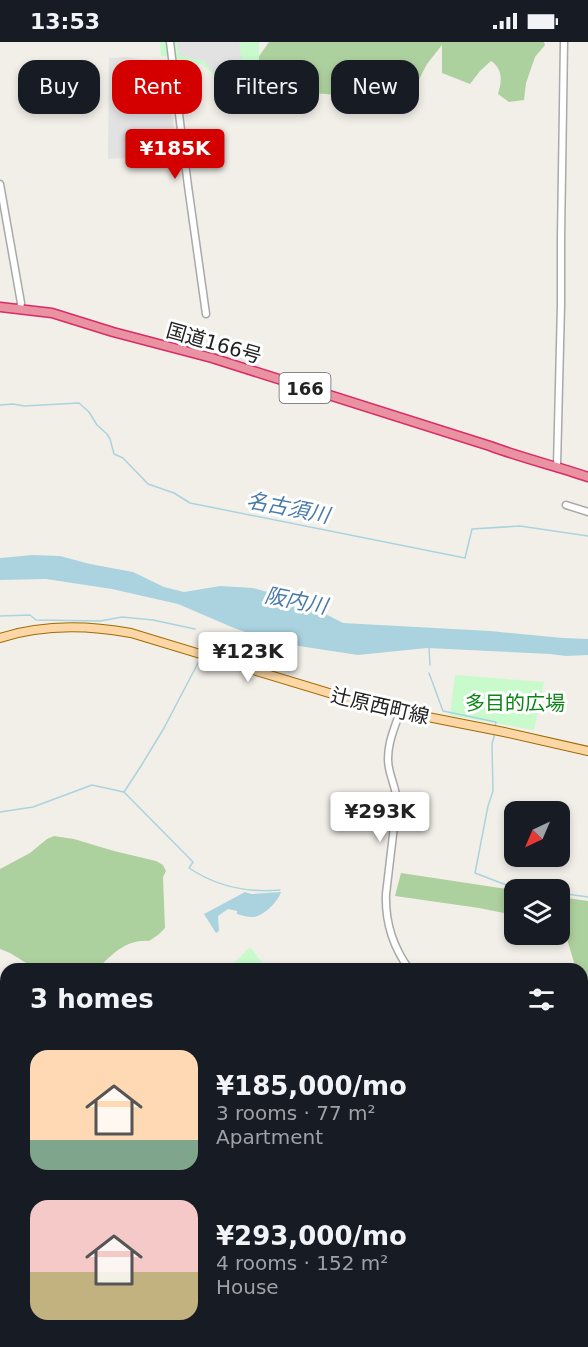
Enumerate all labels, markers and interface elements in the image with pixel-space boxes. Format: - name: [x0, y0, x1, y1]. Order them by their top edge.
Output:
- text: 13:53: [30, 9, 100, 34]
- chip: Buy: [18, 60, 100, 114]
- chip: Rent: [112, 60, 202, 114]
- chip: Filters: [214, 60, 319, 114]
- chip: New: [331, 60, 419, 114]
- pin: ¥185K: [133, 129, 217, 180]
- text: ¥185K: [139, 136, 211, 160]
- street label: 国道166号: [164, 318, 264, 368]
- road number: 166: [280, 373, 330, 403]
- water label: 名古須川: [244, 488, 333, 528]
- water label: 阪内川: [263, 583, 331, 619]
- pin: ¥123K: [206, 632, 290, 683]
- text: ¥123K: [212, 639, 284, 663]
- street label: 辻原西町線: [329, 683, 431, 729]
- park label: 多目的広場: [465, 691, 565, 715]
- pin: ¥293K: [338, 792, 422, 843]
- text: ¥293K: [344, 799, 416, 823]
- north arrow: [504, 801, 570, 867]
- map controls: [504, 801, 570, 945]
- button: layers: [504, 879, 570, 945]
- icon: filters: [525, 983, 558, 1016]
- text: 3 homes: [30, 984, 154, 1014]
- text: ¥185,000/mo: [216, 1071, 407, 1101]
- icon: home: [78, 1074, 150, 1146]
- text: 3 rooms · 77 m²: [216, 1101, 376, 1125]
- text: Apartment: [216, 1125, 323, 1149]
- text: ¥293,000/mo: [216, 1221, 407, 1251]
- icon: home: [78, 1224, 150, 1296]
- text: 4 rooms · 152 m²: [216, 1251, 388, 1275]
- text: House: [216, 1275, 279, 1299]

